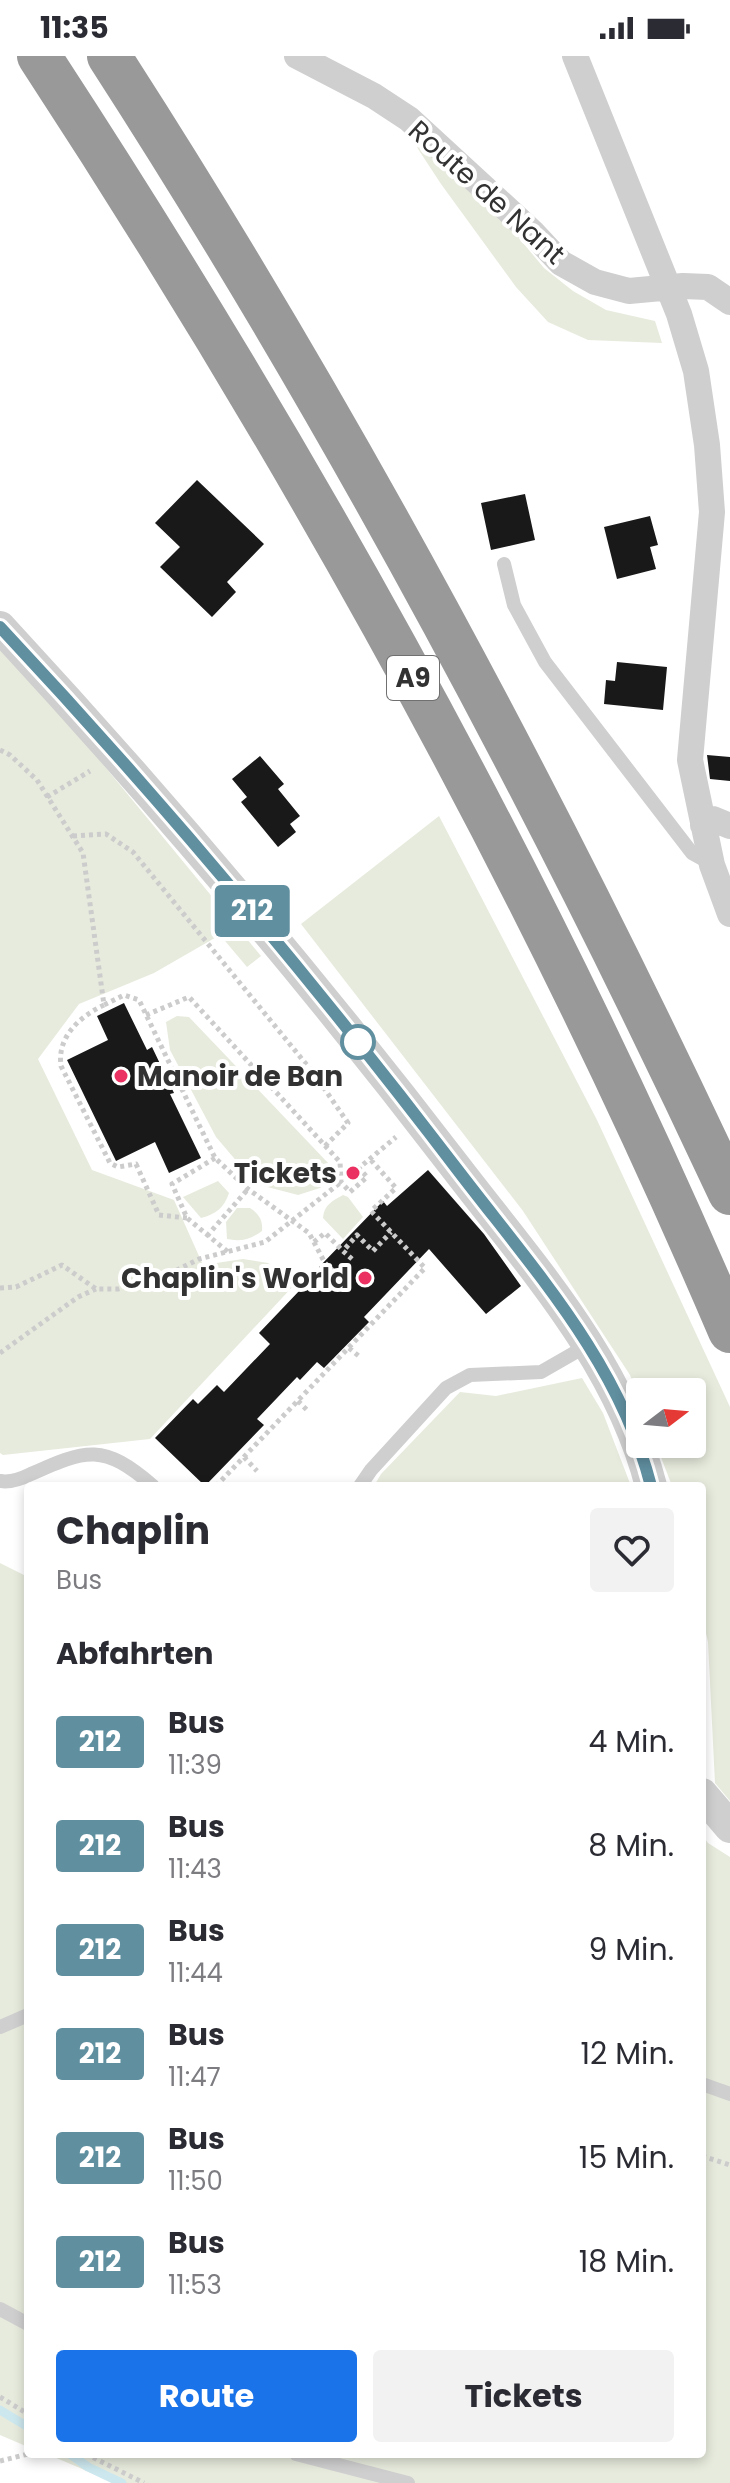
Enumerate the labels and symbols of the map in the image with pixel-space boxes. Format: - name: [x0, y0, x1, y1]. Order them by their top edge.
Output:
- street label: Route de Nant: [400, 112, 573, 273]
- road number: A9: [387, 656, 439, 700]
- line badge: 212: [206, 885, 298, 937]
- unlabelled marker: [341, 1025, 375, 1059]
- place label: Manoir de Ban: [137, 1057, 343, 1096]
- marker: Manoir de Ban: [112, 1067, 130, 1085]
- place label: Tickets: [234, 1154, 337, 1193]
- marker: Tickets: [344, 1164, 362, 1182]
- place label: Chaplin's World: [121, 1259, 349, 1298]
- marker: Chaplin's World: [356, 1269, 374, 1287]
- north arrow: [626, 1378, 706, 1458]

